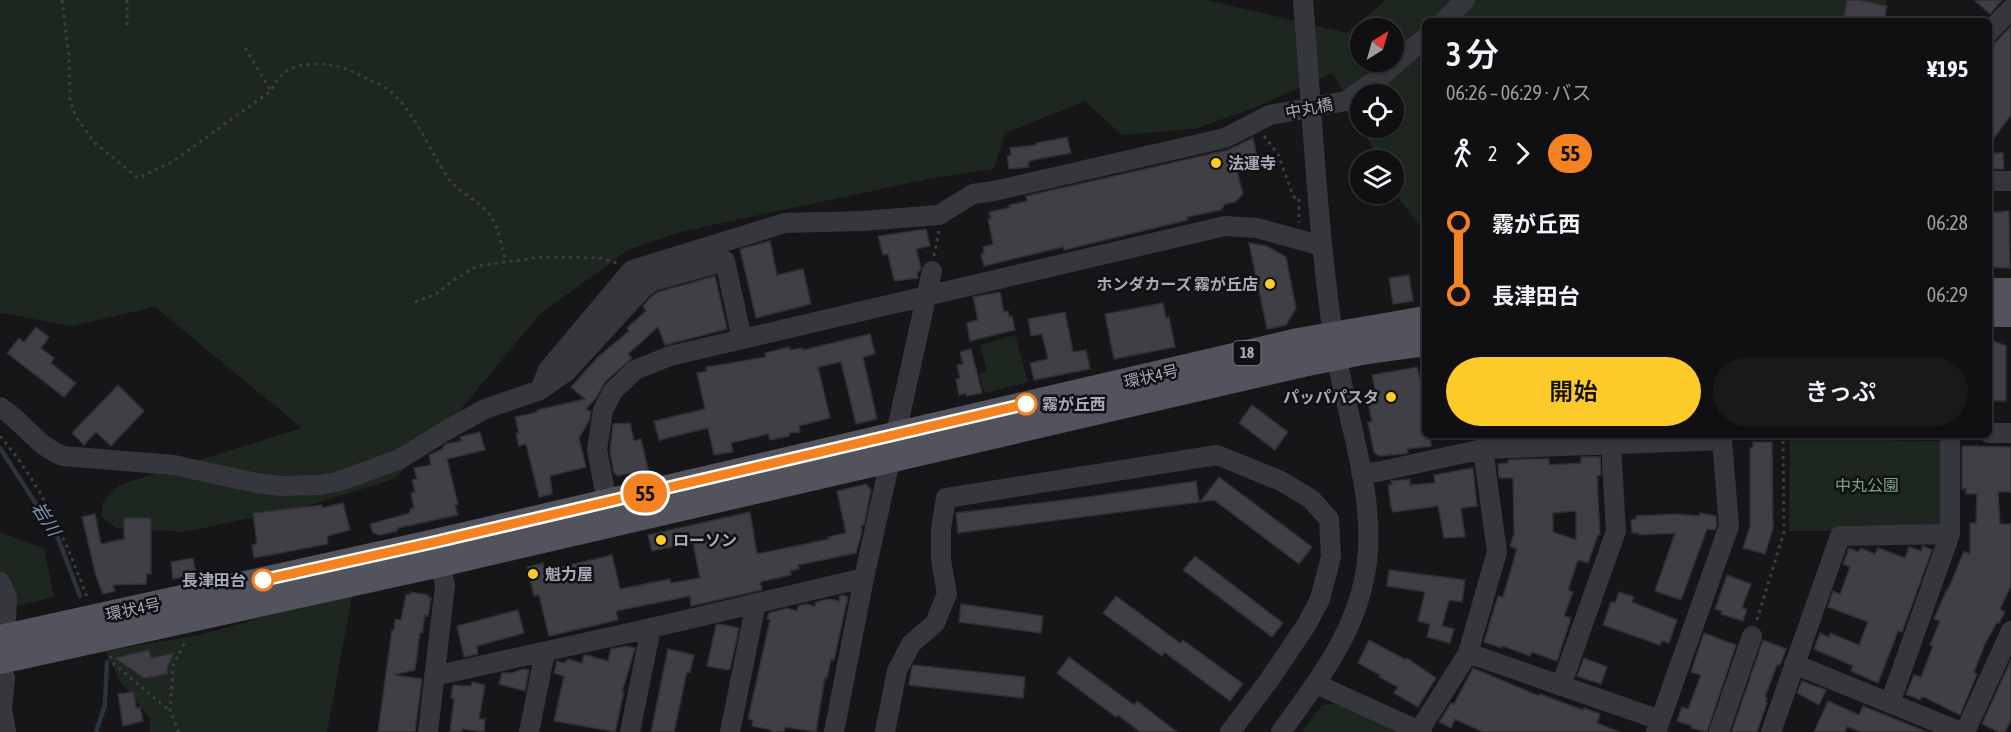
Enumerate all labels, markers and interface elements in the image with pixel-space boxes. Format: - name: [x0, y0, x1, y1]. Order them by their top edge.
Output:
- north arrow: [1350, 18, 1404, 72]
- map controls: [1350, 18, 1404, 204]
- text: 3 分: [1446, 35, 1499, 73]
- text: ¥195: [1927, 56, 1968, 82]
- text: 06:26 – 06:29 · バス: [1446, 81, 1592, 104]
- button: locate: [1350, 84, 1404, 138]
- street label: 中丸橋: [1284, 95, 1334, 121]
- icon: walk: [1446, 137, 1479, 170]
- icon: forward: [1506, 137, 1539, 170]
- text: 55: [1560, 141, 1580, 165]
- text: 2: [1488, 142, 1497, 165]
- button: layers: [1350, 150, 1404, 204]
- place label: 法運寺: [1228, 154, 1276, 172]
- marker: 法運寺: [1209, 156, 1223, 170]
- text: 霧が丘西: [1492, 211, 1580, 237]
- text: 06:28: [1927, 211, 1968, 234]
- place label: ホンダカーズ 霧が丘店: [1097, 275, 1258, 293]
- marker: ホンダカーズ 霧が丘店: [1263, 277, 1277, 291]
- text: 長津田台: [1492, 283, 1580, 309]
- text: 06:29: [1927, 283, 1968, 306]
- road number: 18: [1234, 341, 1260, 365]
- button: 開始: [1446, 357, 1701, 426]
- button: きっぷ: [1713, 357, 1968, 426]
- street label: 環状4号: [1122, 361, 1180, 391]
- place label: パッパパスタ: [1283, 388, 1379, 406]
- marker: パッパパスタ: [1384, 390, 1398, 404]
- marker: 霧が丘西: [1015, 393, 1037, 415]
- place label: 霧が丘西: [1042, 395, 1106, 413]
- line badge: 55: [618, 474, 672, 512]
- park label: 中丸公園: [1835, 476, 1899, 494]
- text: 55: [635, 481, 655, 505]
- water label: 岩川: [28, 498, 66, 541]
- place label: ローソン: [673, 531, 737, 549]
- marker: ローソン: [654, 533, 668, 547]
- place label: 魁力屋: [545, 565, 593, 583]
- marker: 魁力屋: [526, 567, 540, 581]
- marker: 長津田台: [252, 569, 274, 591]
- place label: 長津田台: [182, 571, 246, 589]
- street label: 環状4号: [104, 594, 162, 624]

